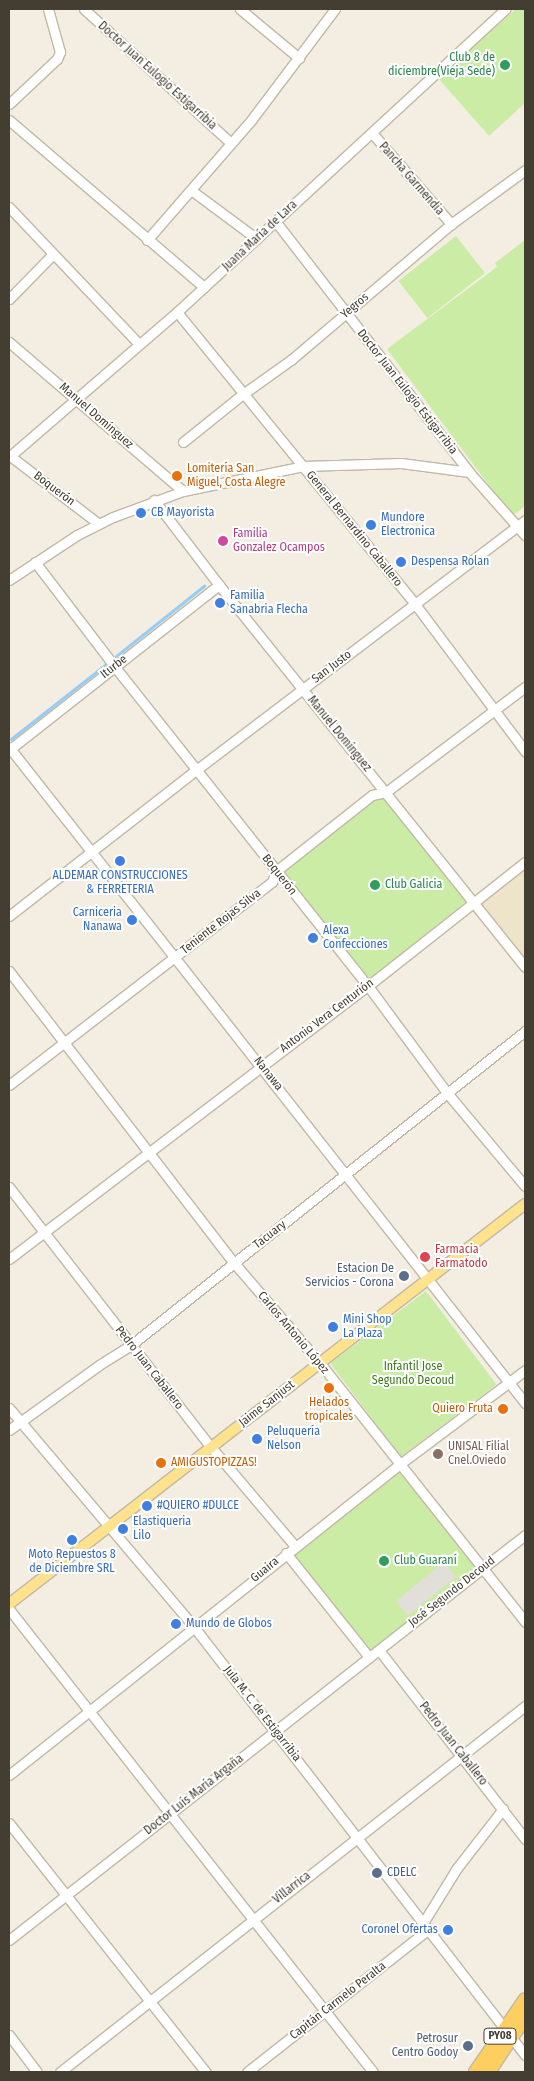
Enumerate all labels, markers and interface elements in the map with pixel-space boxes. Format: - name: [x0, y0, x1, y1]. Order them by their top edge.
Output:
- street label: Doctor Juan Eulogio Estigarribia: [95, 19, 219, 133]
- place label: Club 8 de diciembre(Vieja Sede): [388, 51, 495, 79]
- marker: Club 8 de diciembre(Vieja Sede): [499, 59, 511, 71]
- street label: Pancha Garmendia: [375, 140, 447, 218]
- street label: Juana María de Lara: [220, 198, 300, 274]
- street label: Yegros: [338, 290, 372, 322]
- street label: Doctor Juan Eulogio Estigarribia: [354, 327, 460, 457]
- street label: Manuel Domínguez: [56, 380, 136, 452]
- place label: Lomitería San Miguel, Costa Alegre: [187, 462, 285, 490]
- street label: General Bernardino Caballero: [303, 468, 405, 590]
- street label: Boquerón: [30, 469, 78, 509]
- marker: Lomitería San Miguel, Costa Alegre: [171, 470, 183, 482]
- place label: CB Mayorista: [151, 506, 214, 520]
- marker: CB Mayorista: [135, 507, 147, 519]
- place label: Mundore Electronica: [381, 511, 435, 539]
- marker: Mundore Electronica: [365, 519, 377, 531]
- place label: Familia Gonzalez Ocampos: [233, 527, 325, 555]
- marker: Familia Gonzalez Ocampos: [217, 535, 229, 547]
- place label: Despensa Rolan: [411, 555, 489, 569]
- marker: Despensa Rolan: [395, 556, 407, 568]
- place label: Familia Sanabria Flecha: [230, 589, 308, 617]
- marker: Familia Sanabria Flecha: [214, 597, 226, 609]
- street label: San Justo: [309, 647, 355, 687]
- street label: Iturbe: [98, 652, 130, 682]
- street label: Manuel Domínguez: [304, 693, 374, 775]
- street label: Boquerón: [259, 852, 299, 898]
- marker: ALDEMAR CONSTRUCCIONES & FERRETERIA: [114, 855, 126, 867]
- place label: ALDEMAR CONSTRUCCIONES & FERRETERIA: [52, 869, 188, 897]
- place label: Club Galicia: [385, 878, 442, 892]
- marker: Club Galicia: [369, 879, 381, 891]
- street label: Teniente Rojas Silva: [178, 886, 264, 958]
- place label: Carniceria Nanawa: [73, 906, 122, 934]
- marker: Carniceria Nanawa: [126, 914, 138, 926]
- place label: Alexa Confecciones: [323, 924, 388, 952]
- marker: Alexa Confecciones: [307, 932, 319, 944]
- street label: Antonio Vera Centurión: [277, 976, 377, 1056]
- street label: Nanawa: [250, 1054, 286, 1094]
- street label: Tacuary: [251, 1218, 289, 1252]
- place label: Farmacia Farmatodo: [435, 1243, 488, 1271]
- marker: Farmacia Farmatodo: [419, 1251, 431, 1263]
- place label: Estacion De Servicios - Corona: [305, 1262, 394, 1290]
- marker: Estacion De Servicios - Corona: [398, 1270, 410, 1282]
- street label: Carlos Antonio López: [254, 1289, 332, 1377]
- place label: Mini Shop La Plaza: [343, 1313, 392, 1341]
- marker: Mini Shop La Plaza: [327, 1321, 339, 1333]
- street label: Pedro Juan Caballero: [112, 1323, 186, 1413]
- park label: Infantil Jose Segundo Decoud: [372, 1360, 454, 1388]
- street label: Jaime Sanjust: [236, 1378, 298, 1430]
- marker: Helados tropicales: [323, 1382, 335, 1394]
- place label: Helados tropicales: [305, 1396, 353, 1424]
- place label: Quiero Fruta: [432, 1402, 493, 1416]
- marker: Quiero Fruta: [497, 1403, 509, 1415]
- place label: Peluquería Nelson: [267, 1425, 320, 1453]
- marker: Peluquería Nelson: [251, 1433, 263, 1445]
- place label: UNISAL Filial Cnel.Oviedo: [448, 1440, 509, 1468]
- marker: UNISAL Filial Cnel.Oviedo: [432, 1448, 444, 1460]
- place label: AMIGUSTOPIZZAS!: [171, 1456, 257, 1470]
- marker: AMIGUSTOPIZZAS!: [155, 1457, 167, 1469]
- place label: #QUIERO #DULCE: [157, 1499, 239, 1513]
- marker: #QUIERO #DULCE: [141, 1500, 153, 1512]
- place label: Elastiqueria Lilo: [133, 1515, 191, 1543]
- marker: Elastiqueria Lilo: [117, 1523, 129, 1535]
- marker: Moto Repuestos 8 de Diciembre SRL: [66, 1534, 78, 1546]
- place label: Moto Repuestos 8 de Diciembre SRL: [28, 1548, 116, 1576]
- street label: Guaira: [248, 1554, 282, 1586]
- place label: Club Guaraní: [394, 1554, 457, 1568]
- street label: José Segundo Decoud: [406, 1554, 498, 1630]
- marker: Club Guaraní: [378, 1555, 390, 1567]
- place label: Mundo de Globos: [186, 1617, 272, 1631]
- marker: Mundo de Globos: [170, 1618, 182, 1630]
- street label: Jula M. C. de Estigarribia: [220, 1663, 304, 1765]
- street label: Pedro Juan Caballero: [416, 1699, 490, 1789]
- street label: Doctor Luís María Argaña: [141, 1752, 247, 1838]
- place label: CDELC: [387, 1866, 417, 1880]
- marker: CDELC: [371, 1867, 383, 1879]
- street label: Villarrica: [270, 1869, 314, 1907]
- place label: Coronel Ofertas: [361, 1923, 438, 1937]
- marker: Coronel Ofertas: [442, 1924, 454, 1936]
- street label: Capitán Carmelo Peralta: [287, 1959, 389, 2043]
- road number: PY08: [482, 2028, 518, 2044]
- place label: Petrosur Centro Godoy: [392, 2032, 458, 2060]
- marker: Petrosur Centro Godoy: [462, 2040, 474, 2052]

